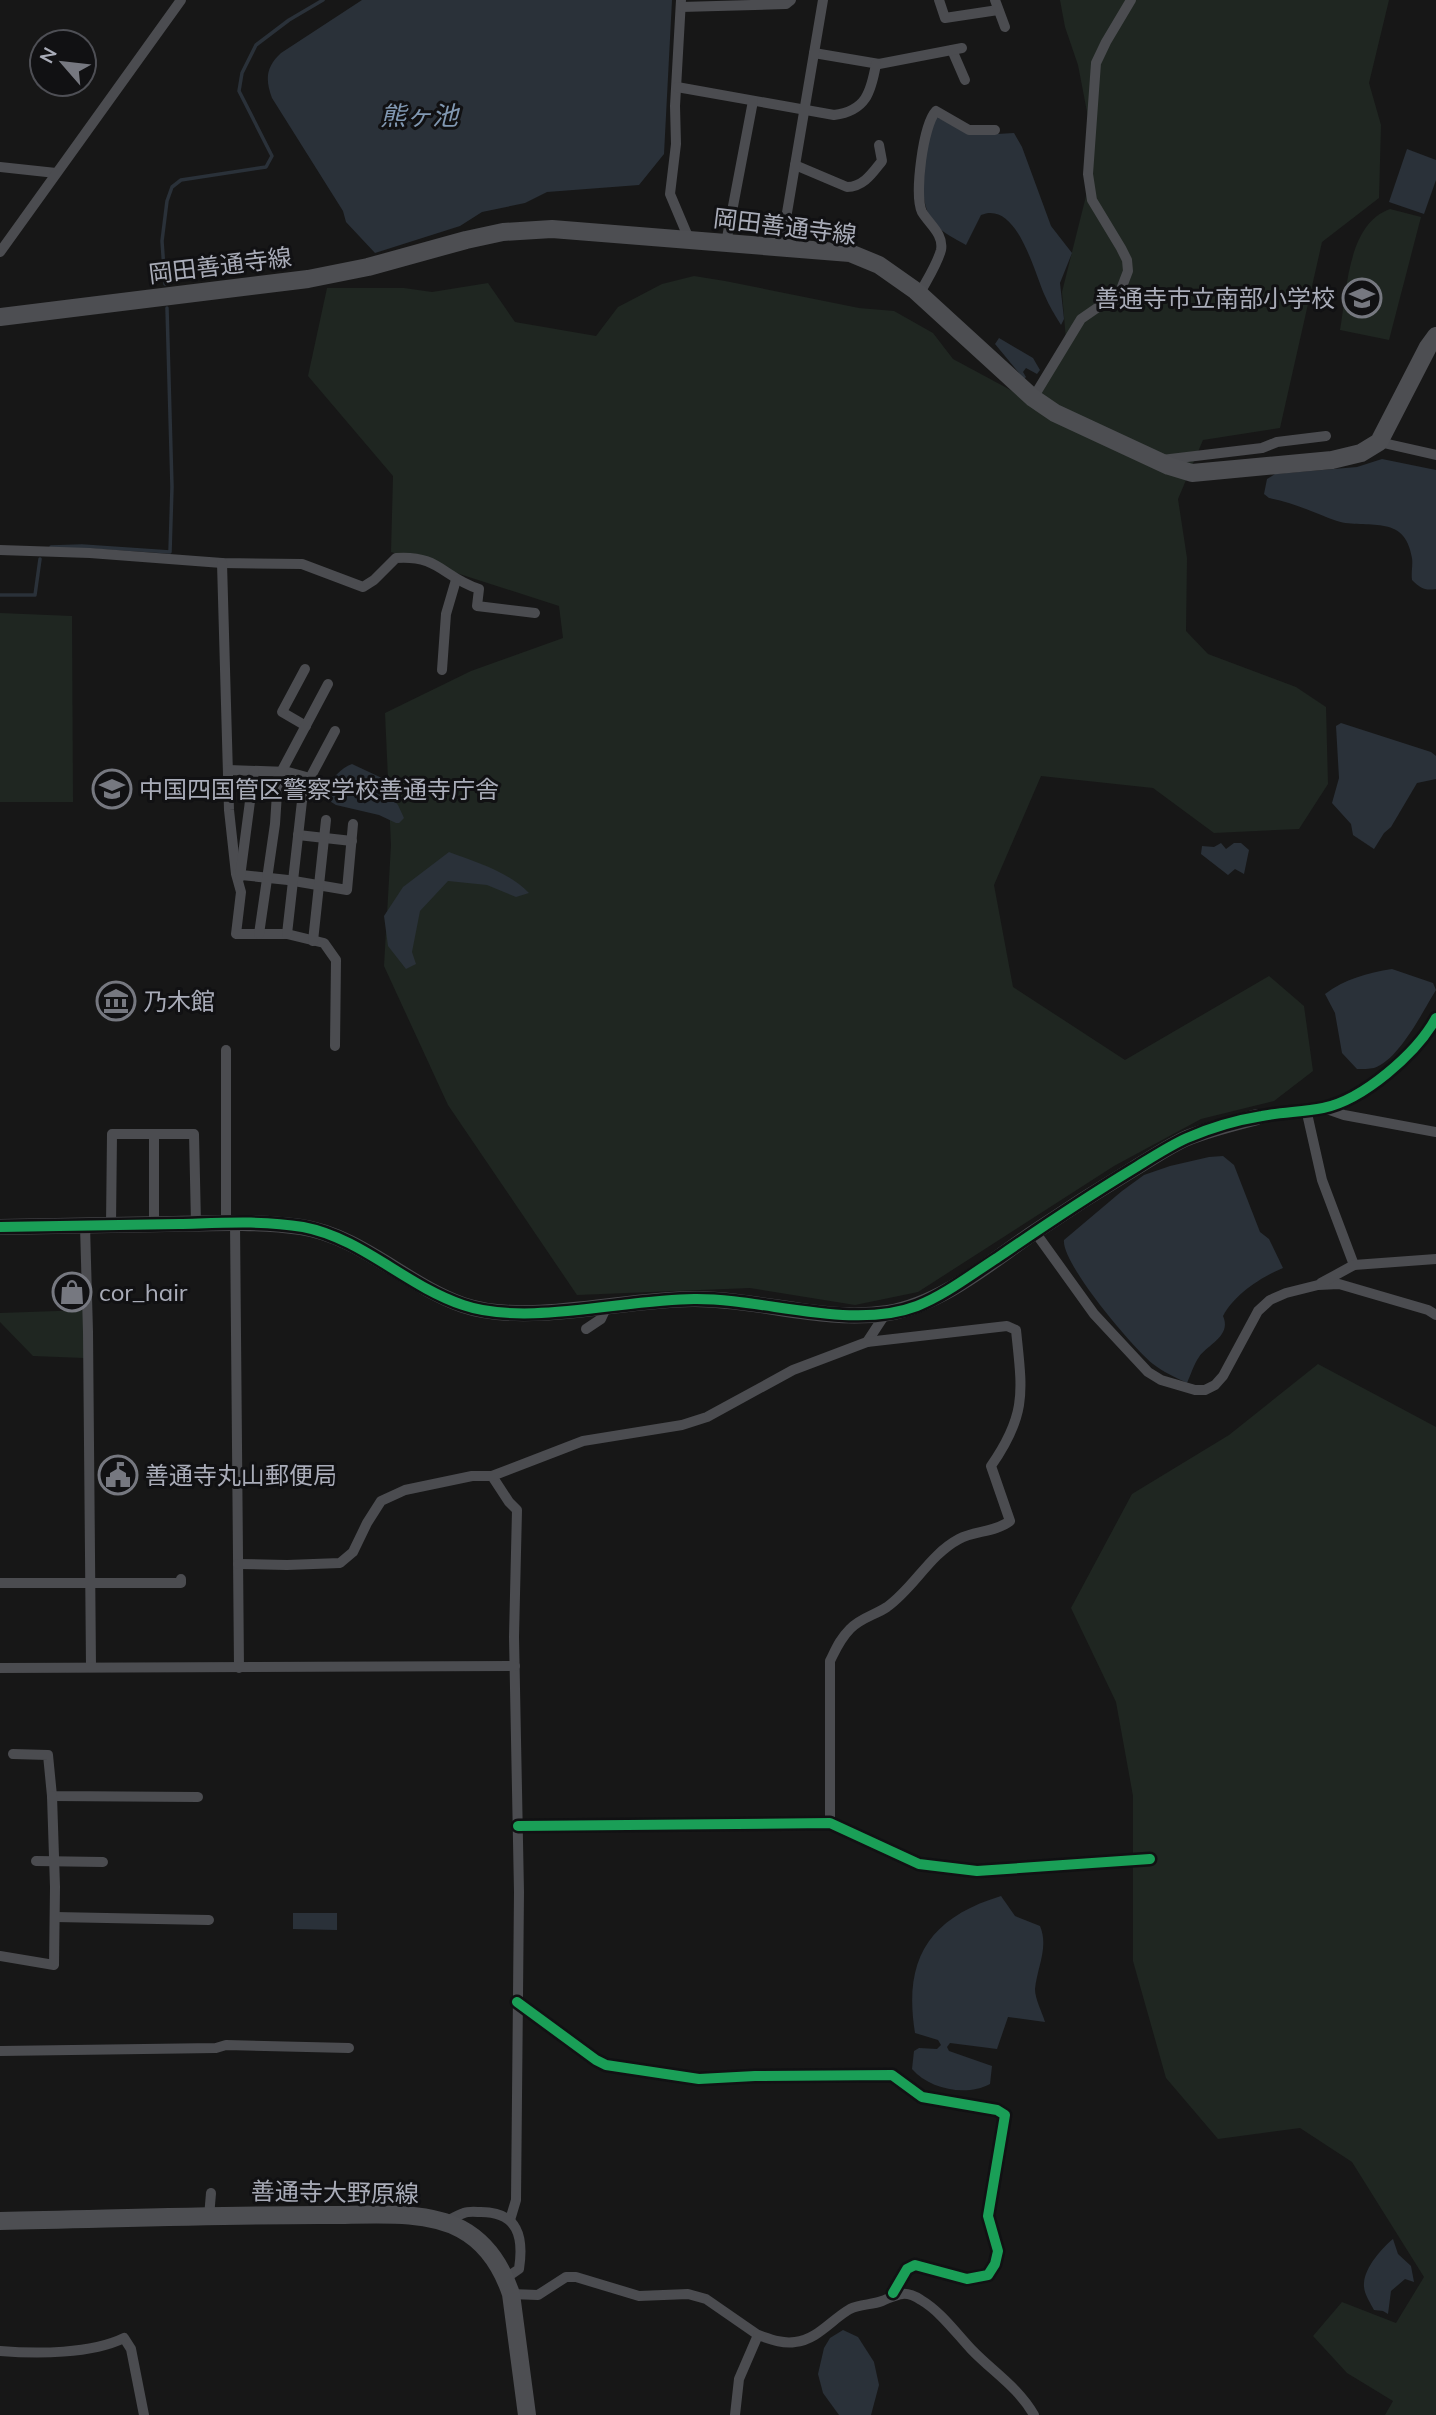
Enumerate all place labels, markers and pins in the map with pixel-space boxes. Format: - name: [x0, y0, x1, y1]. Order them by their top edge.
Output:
- school or university icon: 善通寺市立南部小学校: [1341, 277, 1383, 319]
- place label: 善通寺市立南部小学校: [1095, 283, 1335, 313]
- school or university icon: 中国四国管区警察学校善通寺庁舎: [91, 768, 133, 810]
- place label: 中国四国管区警察学校善通寺庁舎: [139, 774, 499, 804]
- museum icon: 乃木館: [95, 980, 137, 1022]
- place label: 乃木館: [143, 986, 215, 1016]
- shop icon: cor_hair: [51, 1271, 93, 1313]
- place label: cor_hair: [99, 1277, 188, 1307]
- public building icon: 善通寺丸山郵便局: [97, 1454, 139, 1496]
- place label: 善通寺丸山郵便局: [145, 1460, 337, 1490]

